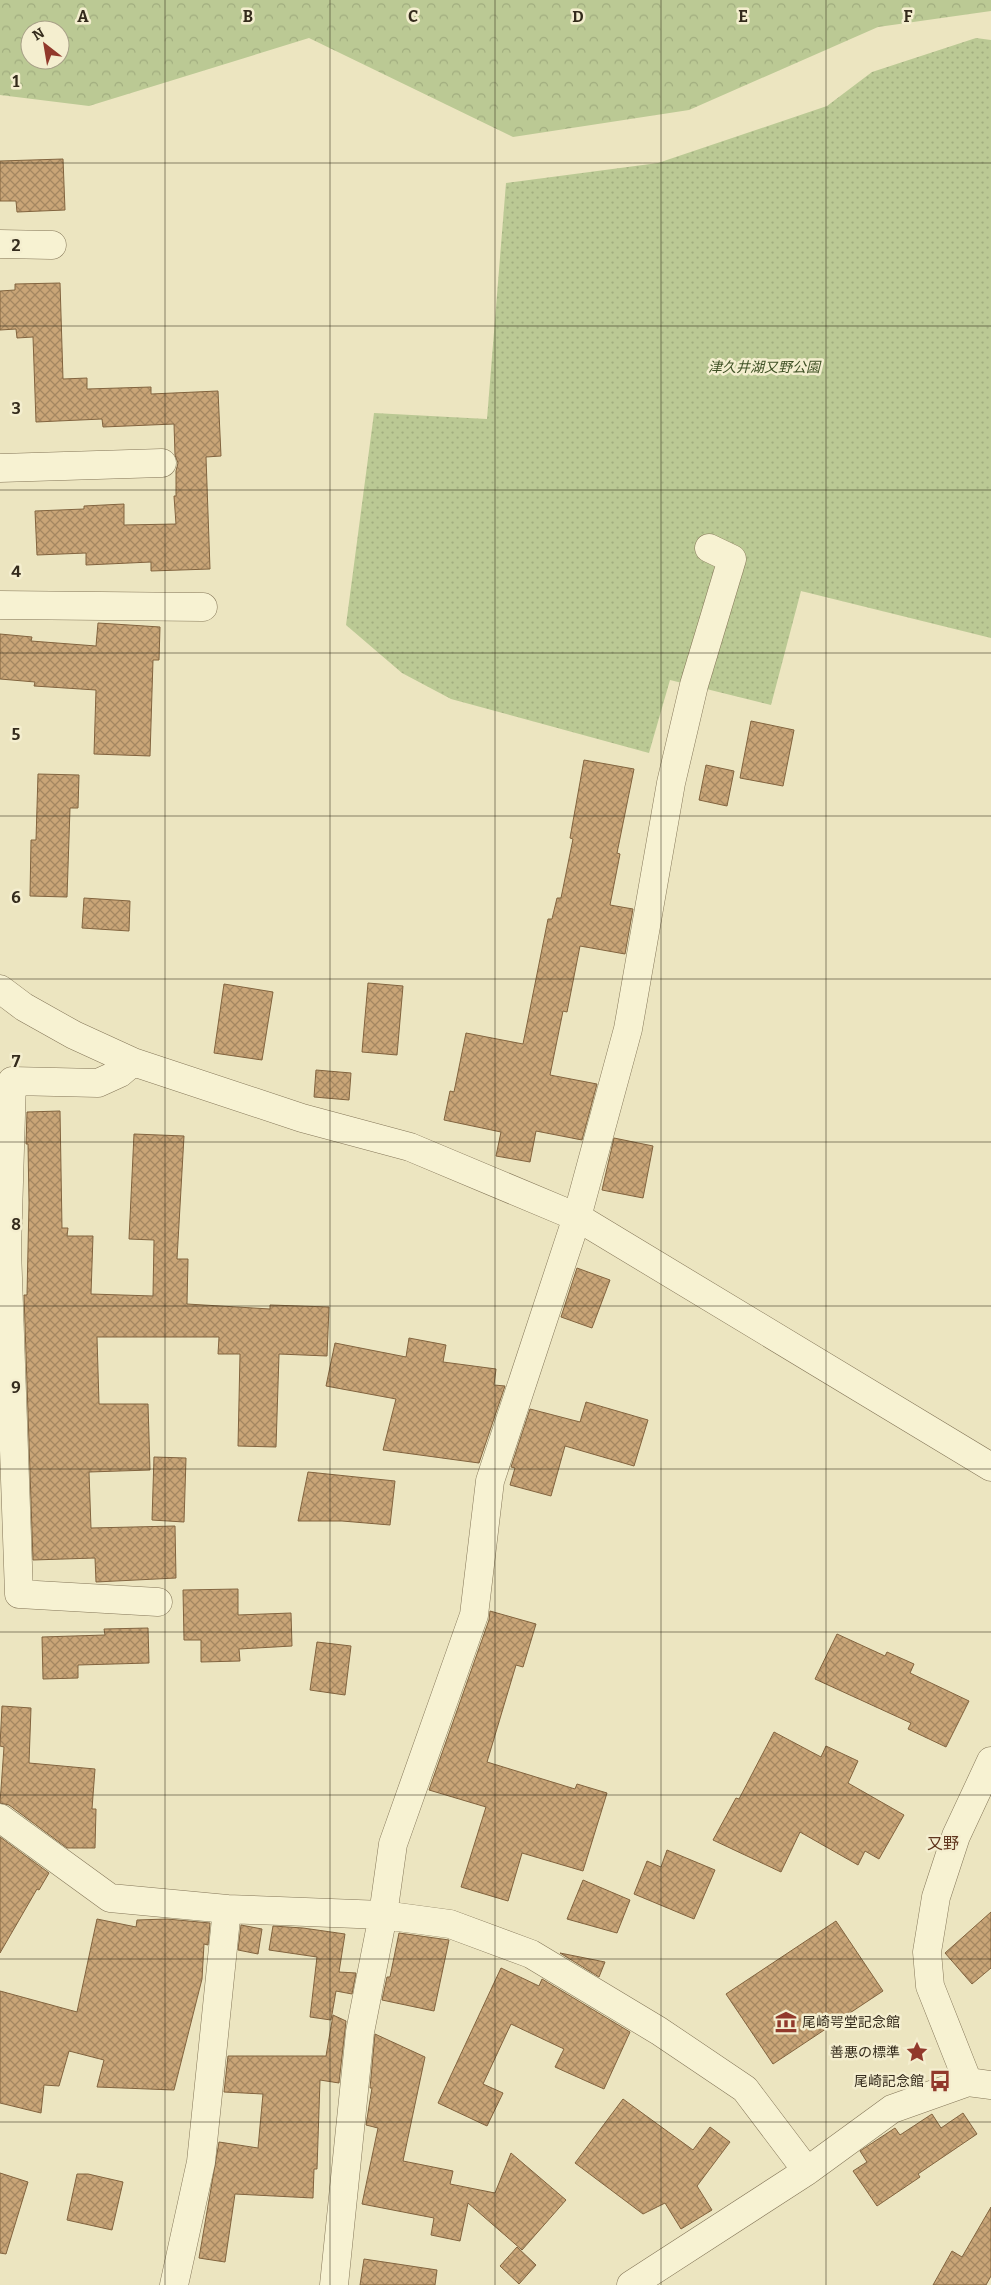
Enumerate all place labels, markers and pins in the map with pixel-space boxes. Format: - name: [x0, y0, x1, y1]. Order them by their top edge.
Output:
- museum icon: 尾崎咢堂記念館: [773, 2009, 799, 2035]
- place label: 尾崎咢堂記念館: [802, 2014, 900, 2031]
- place icon: 善悪の標準: [904, 2039, 930, 2065]
- place label: 善悪の標準: [830, 2044, 900, 2061]
- bus stop icon: 尾崎記念館: [927, 2068, 953, 2094]
- place label: 尾崎記念館: [854, 2073, 924, 2090]

